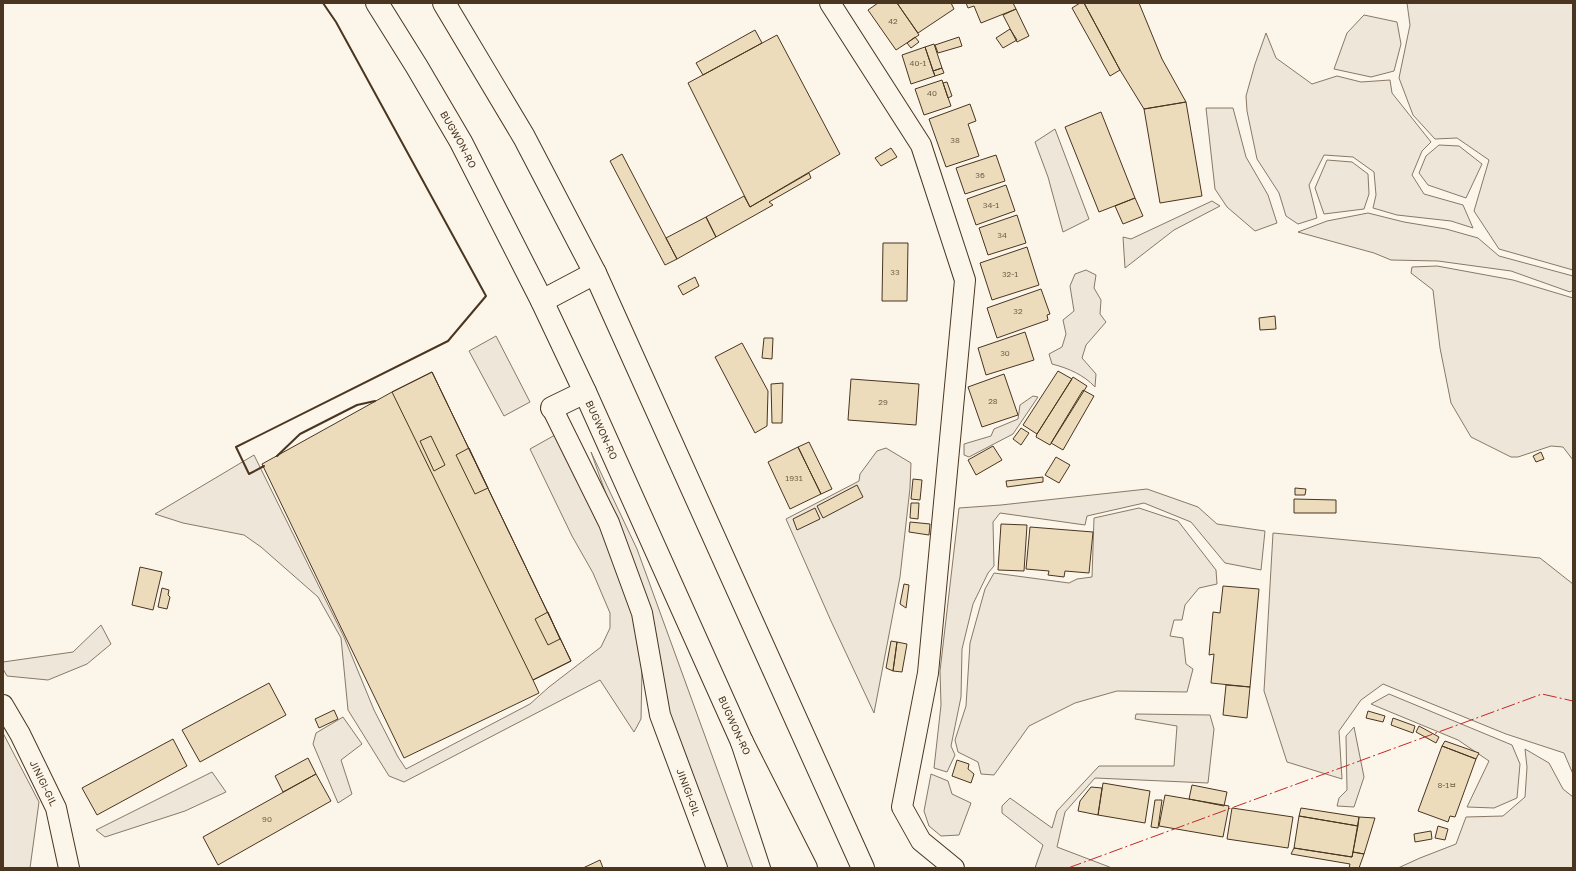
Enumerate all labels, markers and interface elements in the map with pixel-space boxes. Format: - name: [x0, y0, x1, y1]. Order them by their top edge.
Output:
- house number: 42: [888, 16, 898, 26]
- house number: 40-1: [910, 58, 926, 68]
- house number: 40: [927, 88, 937, 98]
- street label: BUGWON-RO: [438, 109, 479, 170]
- house number: 38: [950, 135, 960, 145]
- house number: 36: [975, 170, 985, 180]
- house number: 34-1: [983, 200, 999, 210]
- house number: 34: [997, 230, 1007, 240]
- house number: 33: [890, 267, 900, 277]
- house number: 32-1: [1002, 269, 1018, 279]
- house number: 32: [1013, 306, 1023, 316]
- house number: 30: [1000, 348, 1010, 358]
- house number: 28: [988, 396, 998, 406]
- house number: 29: [878, 397, 888, 407]
- street label: BUGWON-RO: [584, 398, 620, 461]
- house number: 1931: [785, 473, 803, 483]
- street label: BUGWON-RO: [716, 694, 754, 757]
- street label: JINIGI-GIL: [28, 758, 60, 808]
- street label: JINIGI-GIL: [674, 767, 703, 818]
- house number: 8-1ㅂ: [1437, 780, 1457, 790]
- house number: 90: [262, 814, 272, 824]

